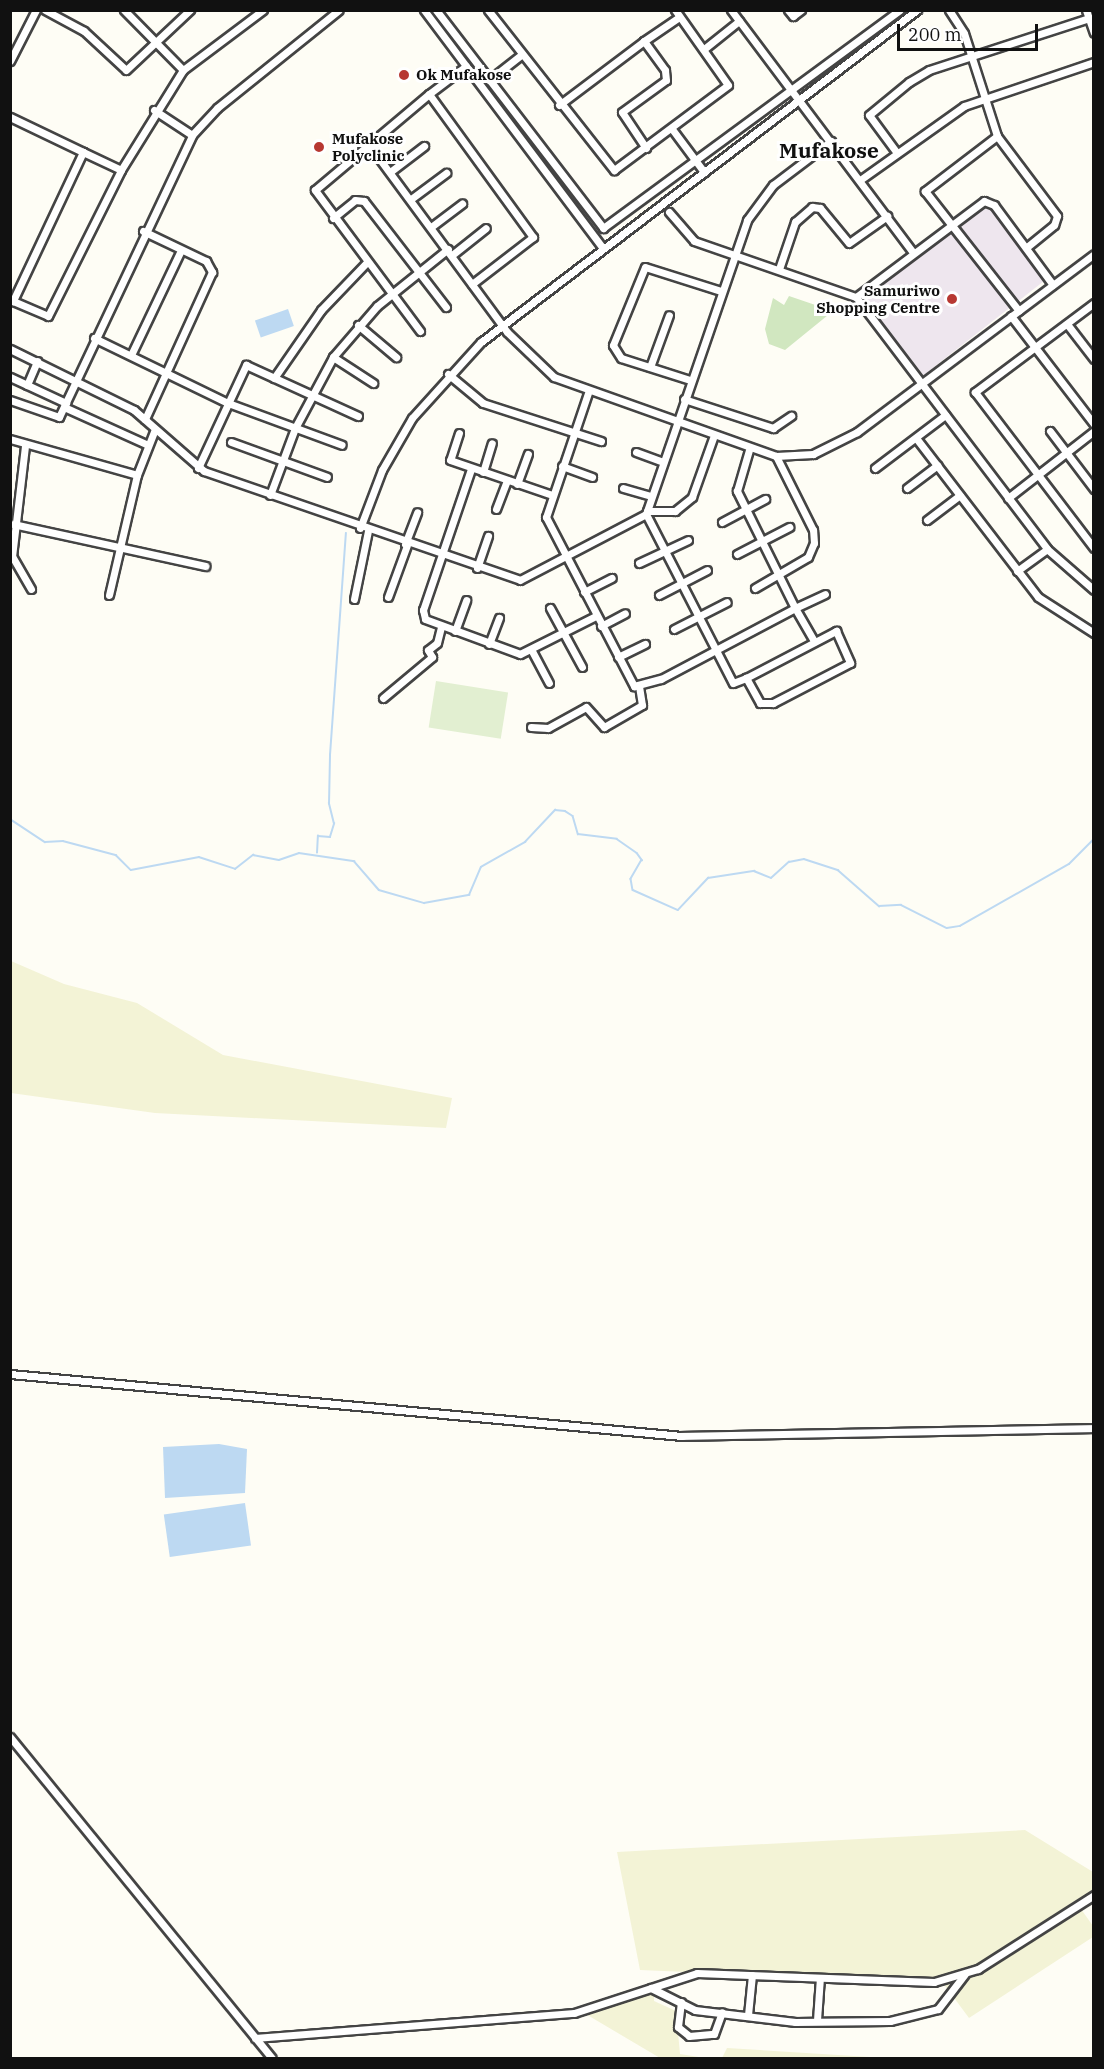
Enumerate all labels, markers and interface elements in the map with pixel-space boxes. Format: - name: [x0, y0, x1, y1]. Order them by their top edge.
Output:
- scale bar: [900, 12, 1041, 50]
- text: 200 m: [908, 23, 962, 46]
- place label: Ok Mufakose: [416, 66, 511, 84]
- marker: Ok Mufakose: [397, 68, 411, 82]
- place label: Mufakose Polyclinic: [332, 129, 405, 164]
- district label: Mufakose: [779, 137, 879, 163]
- marker: Mufakose Polyclinic: [310, 138, 328, 156]
- place label: Samuriwo Shopping Centre: [816, 281, 940, 316]
- marker: Samuriwo Shopping Centre: [945, 292, 959, 306]

